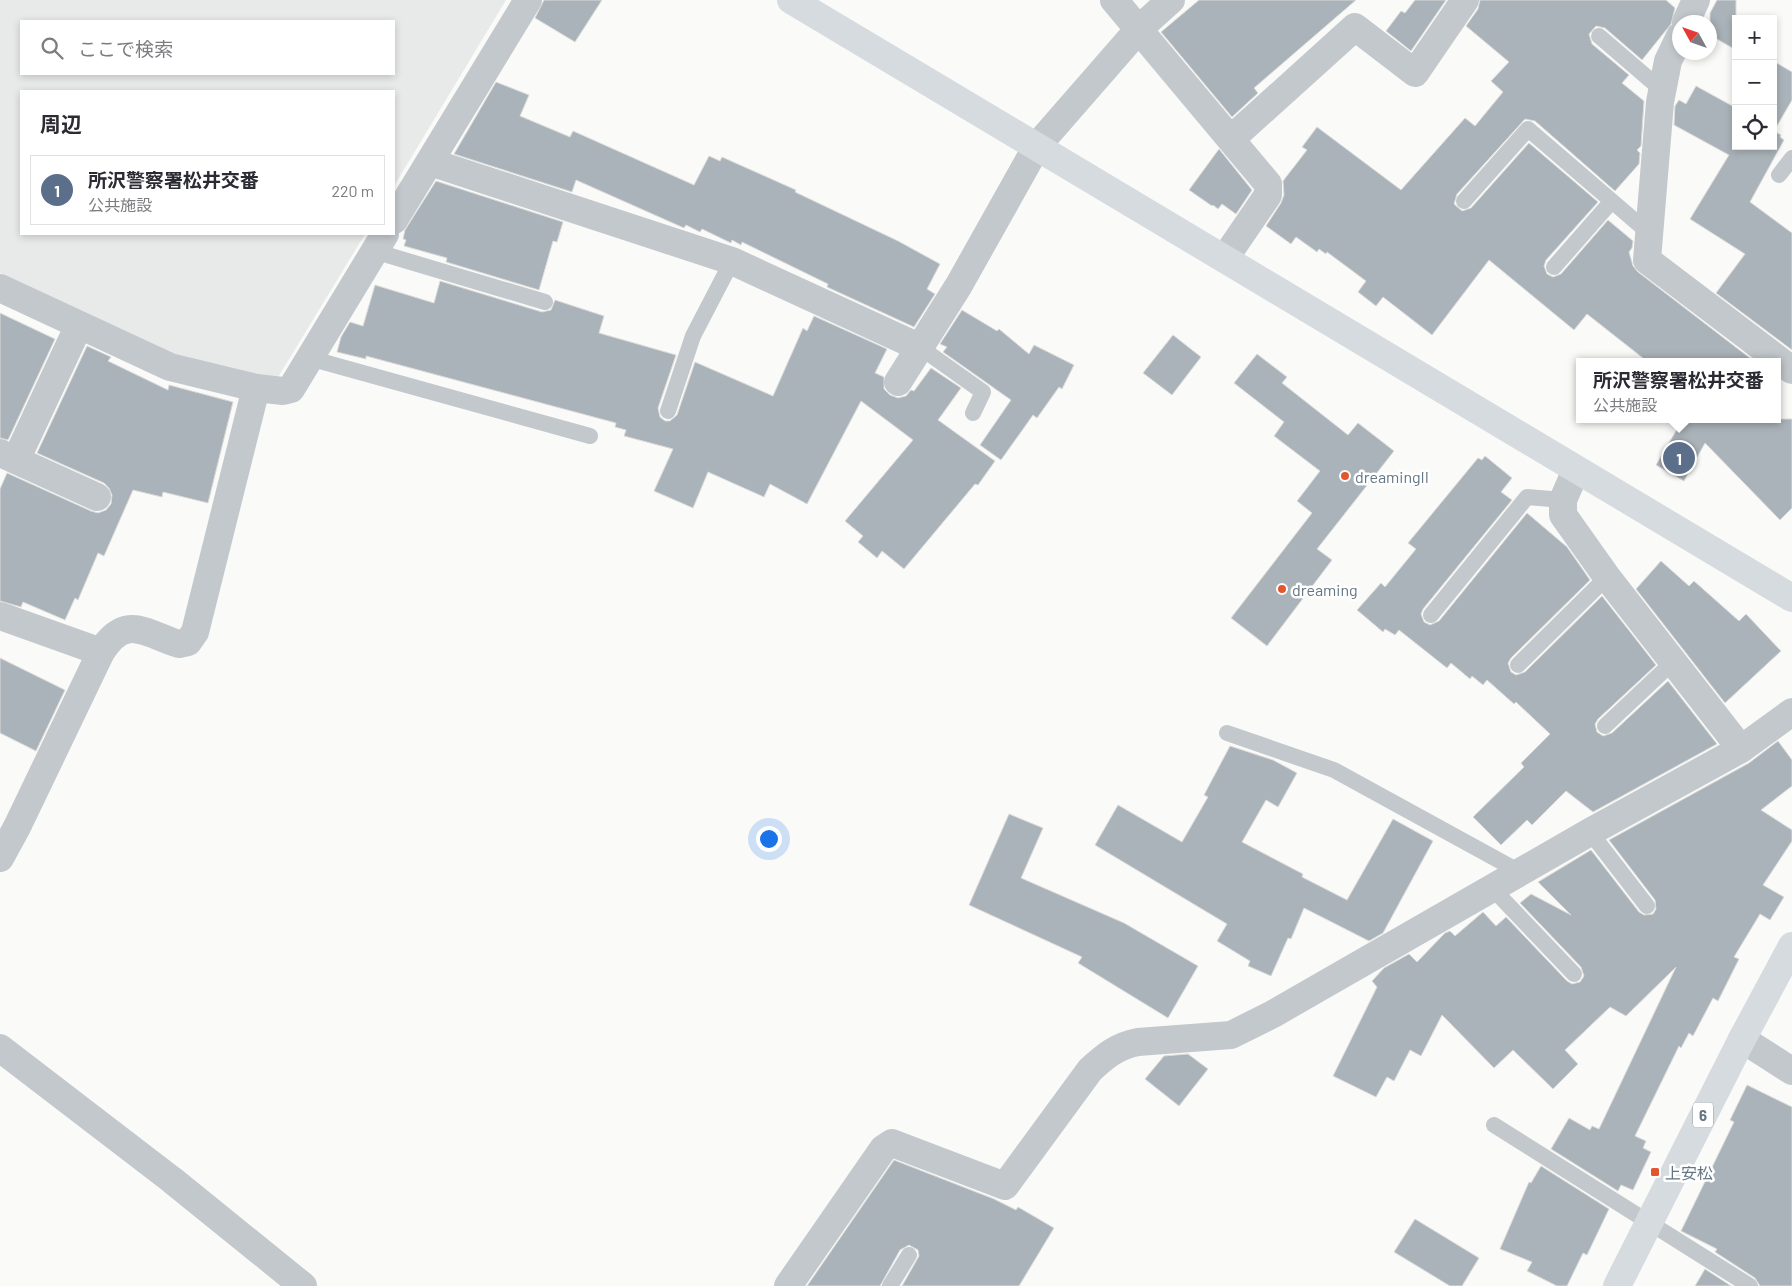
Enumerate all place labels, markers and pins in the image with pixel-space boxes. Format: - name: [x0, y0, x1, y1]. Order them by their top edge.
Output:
- pin: 1: [1663, 439, 1695, 477]
- place label: dreamingII: [1355, 467, 1429, 486]
- marker: dreamingII: [1339, 470, 1351, 482]
- place label: dreaming: [1292, 580, 1358, 599]
- marker: dreaming: [1276, 583, 1288, 595]
- place label: 上安松: [1665, 1163, 1713, 1182]
- marker: 上安松: [1649, 1166, 1661, 1178]

